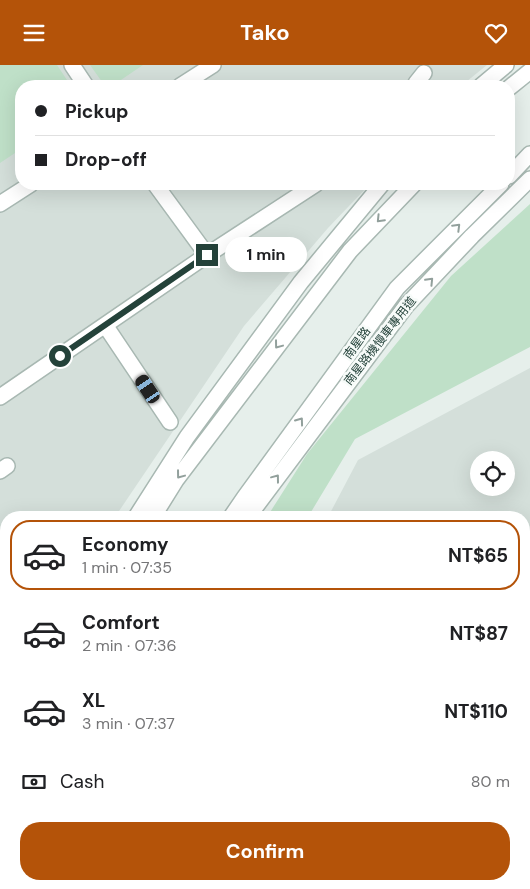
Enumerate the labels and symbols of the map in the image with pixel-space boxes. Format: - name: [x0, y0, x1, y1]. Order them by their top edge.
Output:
- one-way arrow: [377, 213, 386, 222]
- one-way arrow: [451, 224, 460, 233]
- callout: 1 min: [224, 237, 307, 273]
- route end: [196, 244, 218, 266]
- one-way arrow: [424, 278, 433, 287]
- street label: 南星路機慢車專用道: [341, 294, 419, 388]
- street label: 南星路: [341, 324, 373, 362]
- one-way arrow: [275, 339, 284, 349]
- route start: [49, 345, 71, 367]
- car: [133, 372, 162, 406]
- one-way arrow: [294, 417, 303, 427]
- one-way arrow: [177, 469, 186, 479]
- one-way arrow: [270, 474, 279, 484]

